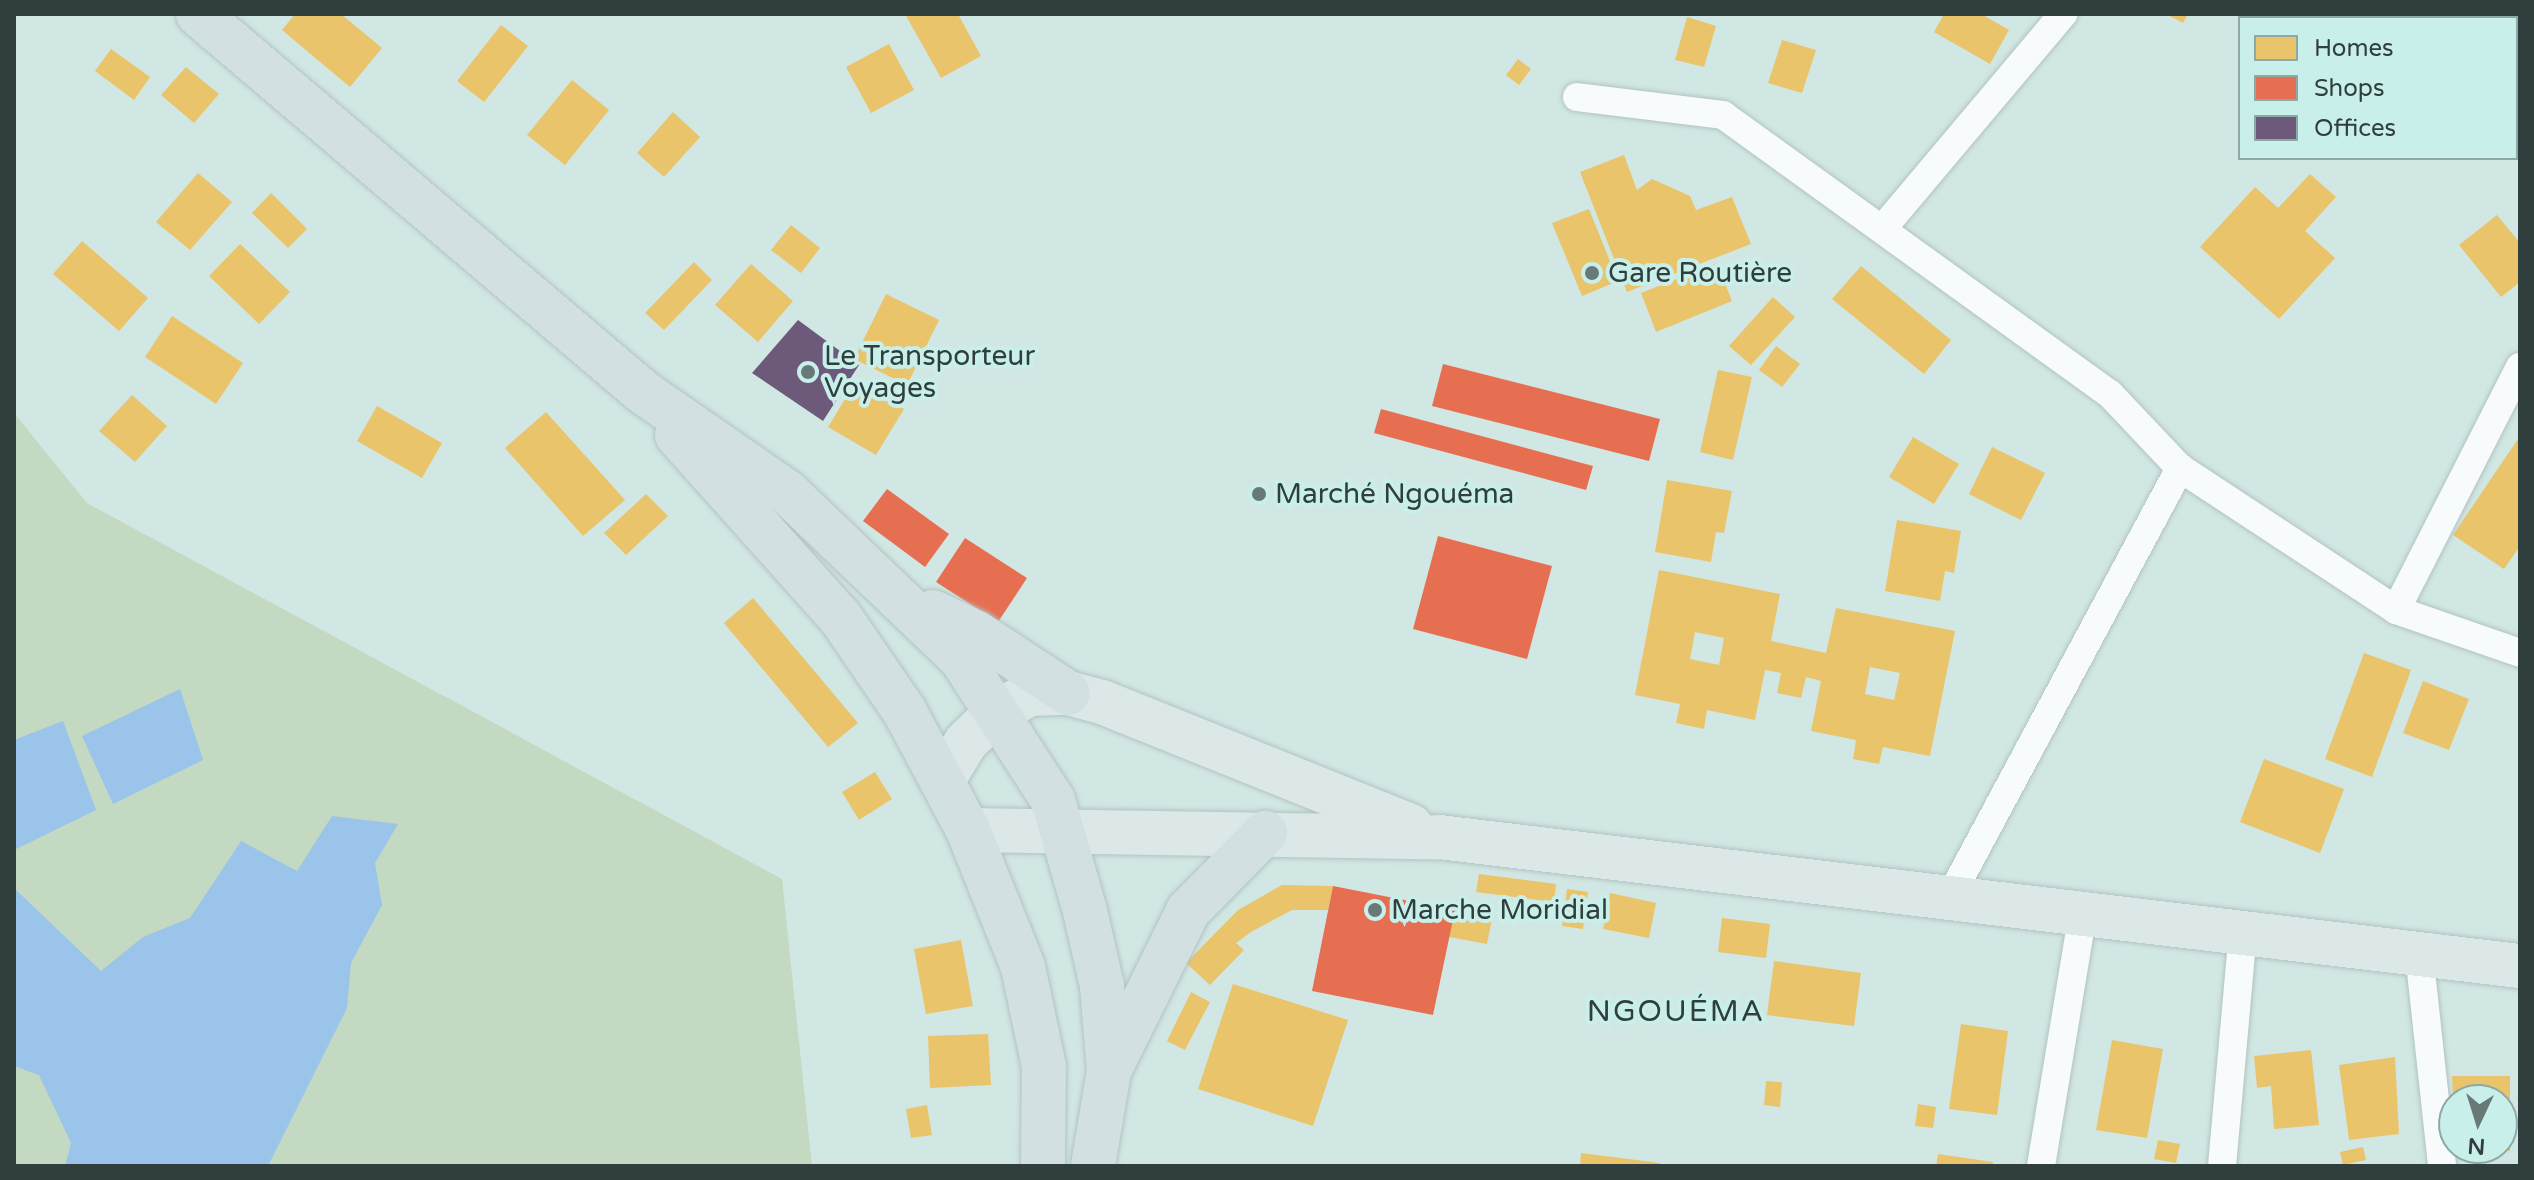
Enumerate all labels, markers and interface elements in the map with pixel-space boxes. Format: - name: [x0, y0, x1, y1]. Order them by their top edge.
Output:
- legend: [2238, 16, 2518, 160]
- text: Homes: [2314, 34, 2394, 63]
- text: Shops: [2314, 74, 2384, 103]
- text: Offices: [2314, 114, 2396, 143]
- place label: Gare Routière: [1608, 256, 1792, 290]
- marker: Gare Routière: [1583, 264, 1601, 282]
- place label: Le Transporteur Voyages: [824, 339, 1035, 405]
- marker: Le Transporteur Voyages: [799, 363, 817, 381]
- place label: Marché Ngouéma: [1275, 477, 1514, 511]
- marker: Marché Ngouéma: [1250, 485, 1268, 503]
- place label: Marche Moridial: [1391, 893, 1608, 927]
- marker: Marche Moridial: [1366, 901, 1384, 919]
- district label: NGOUÉMA: [1587, 994, 1765, 1030]
- north arrow: [2438, 1084, 2518, 1164]
- text: N: [2467, 1132, 2486, 1160]

